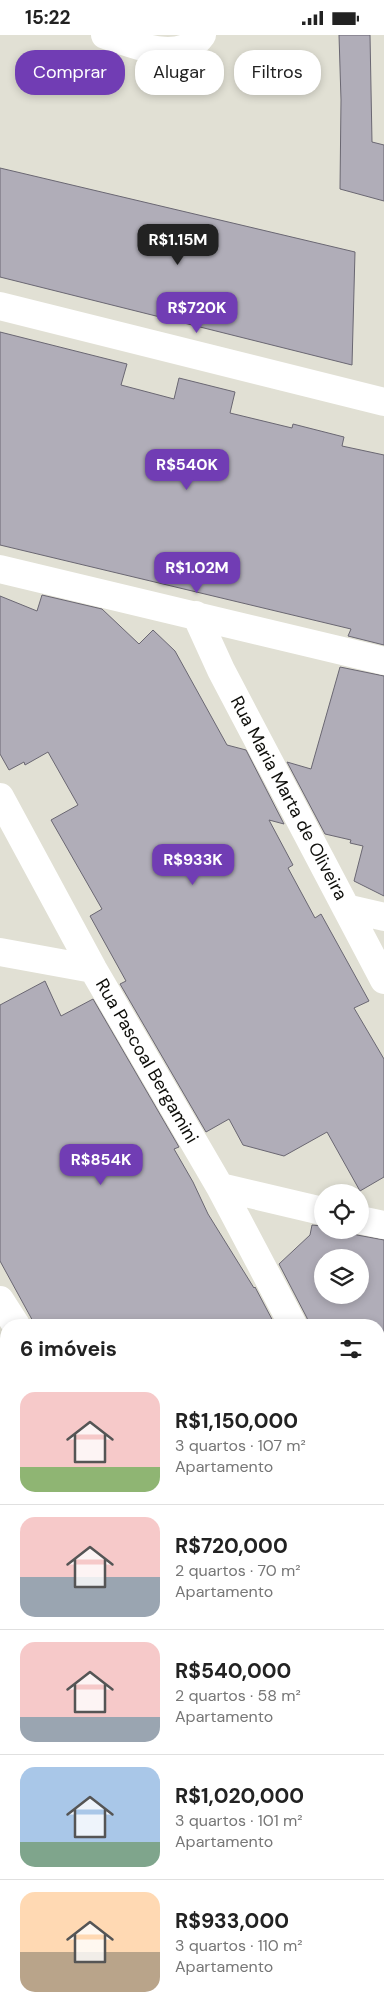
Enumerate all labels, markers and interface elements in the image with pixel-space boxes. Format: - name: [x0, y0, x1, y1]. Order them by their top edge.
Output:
- text: 15:22: [25, 5, 71, 30]
- chip: Comprar: [15, 50, 125, 95]
- chip: Alugar: [135, 50, 224, 95]
- chip: Filtros: [234, 50, 321, 95]
- pin: R$1.15M: [132, 223, 224, 266]
- text: R$1.15M: [148, 229, 208, 250]
- pin: R$720K: [156, 291, 238, 334]
- text: R$720K: [167, 297, 227, 318]
- pin: R$540K: [146, 449, 228, 491]
- text: R$540K: [156, 454, 218, 475]
- pin: R$1.02M: [151, 551, 243, 594]
- text: R$1.02M: [165, 557, 229, 578]
- street label: Rua Maria Marta de Oliveira: [225, 692, 353, 904]
- pin: R$933K: [152, 843, 234, 886]
- text: R$933K: [163, 849, 223, 870]
- street label: Rua Pascoal Bergamini: [90, 974, 204, 1148]
- pin: R$854K: [60, 1143, 142, 1186]
- text: R$854K: [71, 1149, 131, 1170]
- map controls: [314, 1184, 369, 1304]
- button: locate: [314, 1184, 369, 1239]
- button: layers: [314, 1249, 369, 1304]
- text: 6 imóveis: [20, 1335, 117, 1363]
- icon: filters: [337, 1335, 365, 1363]
- text: R$1,150,000: [175, 1407, 298, 1435]
- icon: home: [60, 1412, 120, 1472]
- text: 3 quartos · 107 m²: [175, 1435, 306, 1456]
- text: Apartamento: [175, 1456, 273, 1477]
- text: R$720,000: [175, 1532, 288, 1560]
- icon: home: [60, 1537, 120, 1597]
- text: 2 quartos · 70 m²: [175, 1560, 301, 1581]
- text: Apartamento: [175, 1581, 273, 1602]
- text: R$540,000: [175, 1657, 291, 1685]
- icon: home: [60, 1662, 120, 1722]
- text: 2 quartos · 58 m²: [175, 1685, 301, 1706]
- text: Apartamento: [175, 1706, 273, 1727]
- text: R$1,020,000: [175, 1782, 304, 1810]
- icon: home: [60, 1787, 120, 1847]
- text: 3 quartos · 101 m²: [175, 1810, 303, 1831]
- text: Apartamento: [175, 1831, 273, 1852]
- text: R$933,000: [175, 1907, 289, 1935]
- icon: home: [60, 1912, 120, 1972]
- text: 3 quartos · 110 m²: [175, 1935, 303, 1956]
- text: Apartamento: [175, 1956, 273, 1977]

